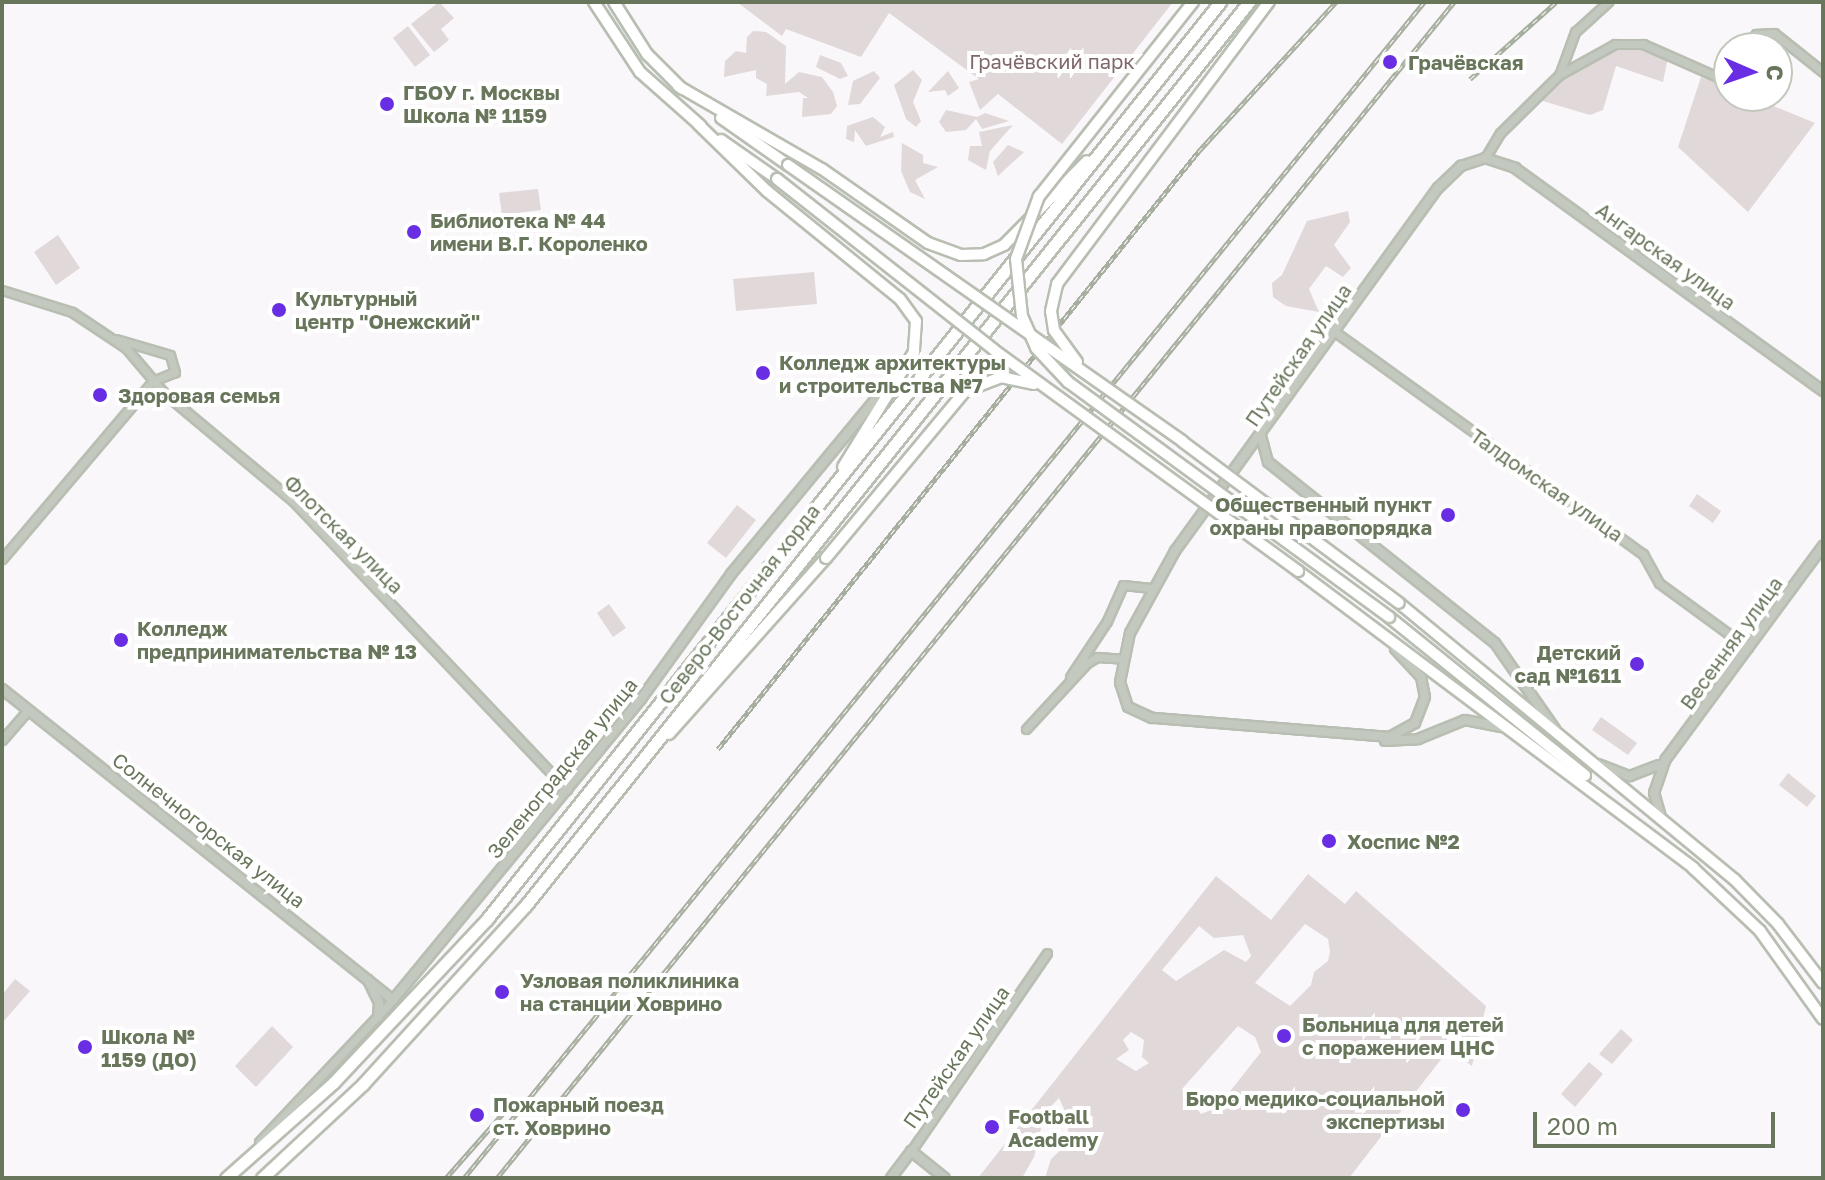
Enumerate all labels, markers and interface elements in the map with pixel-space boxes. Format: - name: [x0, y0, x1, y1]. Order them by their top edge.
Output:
- north arrow: [1713, 32, 1793, 112]
- park label: Грачёвский парк: [969, 49, 1135, 73]
- place label: Грачёвская: [1408, 50, 1523, 74]
- marker: Грачёвская: [1379, 51, 1401, 73]
- text: С: [1762, 65, 1789, 81]
- place label: ГБОУ г. Москвы Школа № 1159: [403, 80, 560, 127]
- marker: ГБОУ г. Москвы Школа № 1159: [378, 95, 396, 113]
- street label: Ангарская улица: [1592, 197, 1740, 315]
- place label: Библиотека № 44 имени В.Г. Короленко: [430, 208, 648, 255]
- marker: Библиотека № 44 имени В.Г. Короленко: [405, 223, 423, 241]
- street label: Путейская улица: [1240, 279, 1356, 431]
- place label: Культурный центр "Онежский": [295, 286, 480, 333]
- marker: Культурный центр "Онежский": [270, 301, 288, 319]
- place label: Колледж архитектуры и строительства №7: [779, 350, 1006, 397]
- marker: Колледж архитектуры и строительства №7: [754, 364, 772, 382]
- place label: Здоровая семья: [118, 383, 280, 407]
- marker: Здоровая семья: [89, 384, 111, 406]
- street label: Талдомская улица: [1466, 423, 1628, 547]
- street label: Флотская улица: [280, 470, 408, 598]
- place label: Общественный пункт охраны правопорядка: [1210, 492, 1432, 539]
- street label: Северо-Восточная хорда: [653, 499, 825, 709]
- marker: Общественный пункт охраны правопорядка: [1439, 506, 1457, 524]
- street label: Весенняя улица: [1675, 572, 1787, 714]
- place label: Колледж предпринимательства № 13: [137, 616, 417, 663]
- marker: Колледж предпринимательства № 13: [112, 631, 130, 649]
- place label: Детский сад №1611: [1515, 640, 1621, 687]
- marker: Детский сад №1611: [1628, 655, 1646, 673]
- street label: Зеленоградская улица: [482, 673, 642, 863]
- street label: Солнечногорская улица: [108, 747, 310, 913]
- place label: Хоспис №2: [1347, 829, 1460, 853]
- marker: Хоспис №2: [1318, 830, 1340, 852]
- place label: Узловая поликлиника на станции Ховрино: [520, 968, 739, 1015]
- marker: Узловая поликлиника на станции Ховрино: [491, 981, 513, 1003]
- street label: Путейская улица: [898, 981, 1014, 1133]
- place label: Больница для детей с поражением ЦНС: [1302, 1012, 1504, 1059]
- place label: Школа № 1159 (ДО): [101, 1024, 197, 1071]
- marker: Больница для детей с поражением ЦНС: [1273, 1025, 1295, 1047]
- marker: Школа № 1159 (ДО): [76, 1038, 94, 1056]
- place label: Бюро медико-социальной экспертизы: [1186, 1086, 1445, 1133]
- place label: Пожарный поезд ст. Ховрино: [493, 1092, 664, 1139]
- scale bar: [1537, 1096, 1779, 1146]
- marker: Бюро медико-социальной экспертизы: [1452, 1099, 1474, 1121]
- place label: Football Academy: [1008, 1104, 1098, 1151]
- marker: Пожарный поезд ст. Ховрино: [468, 1106, 486, 1124]
- text: 200 m: [1547, 1111, 1618, 1140]
- marker: Football Academy: [983, 1118, 1001, 1136]

